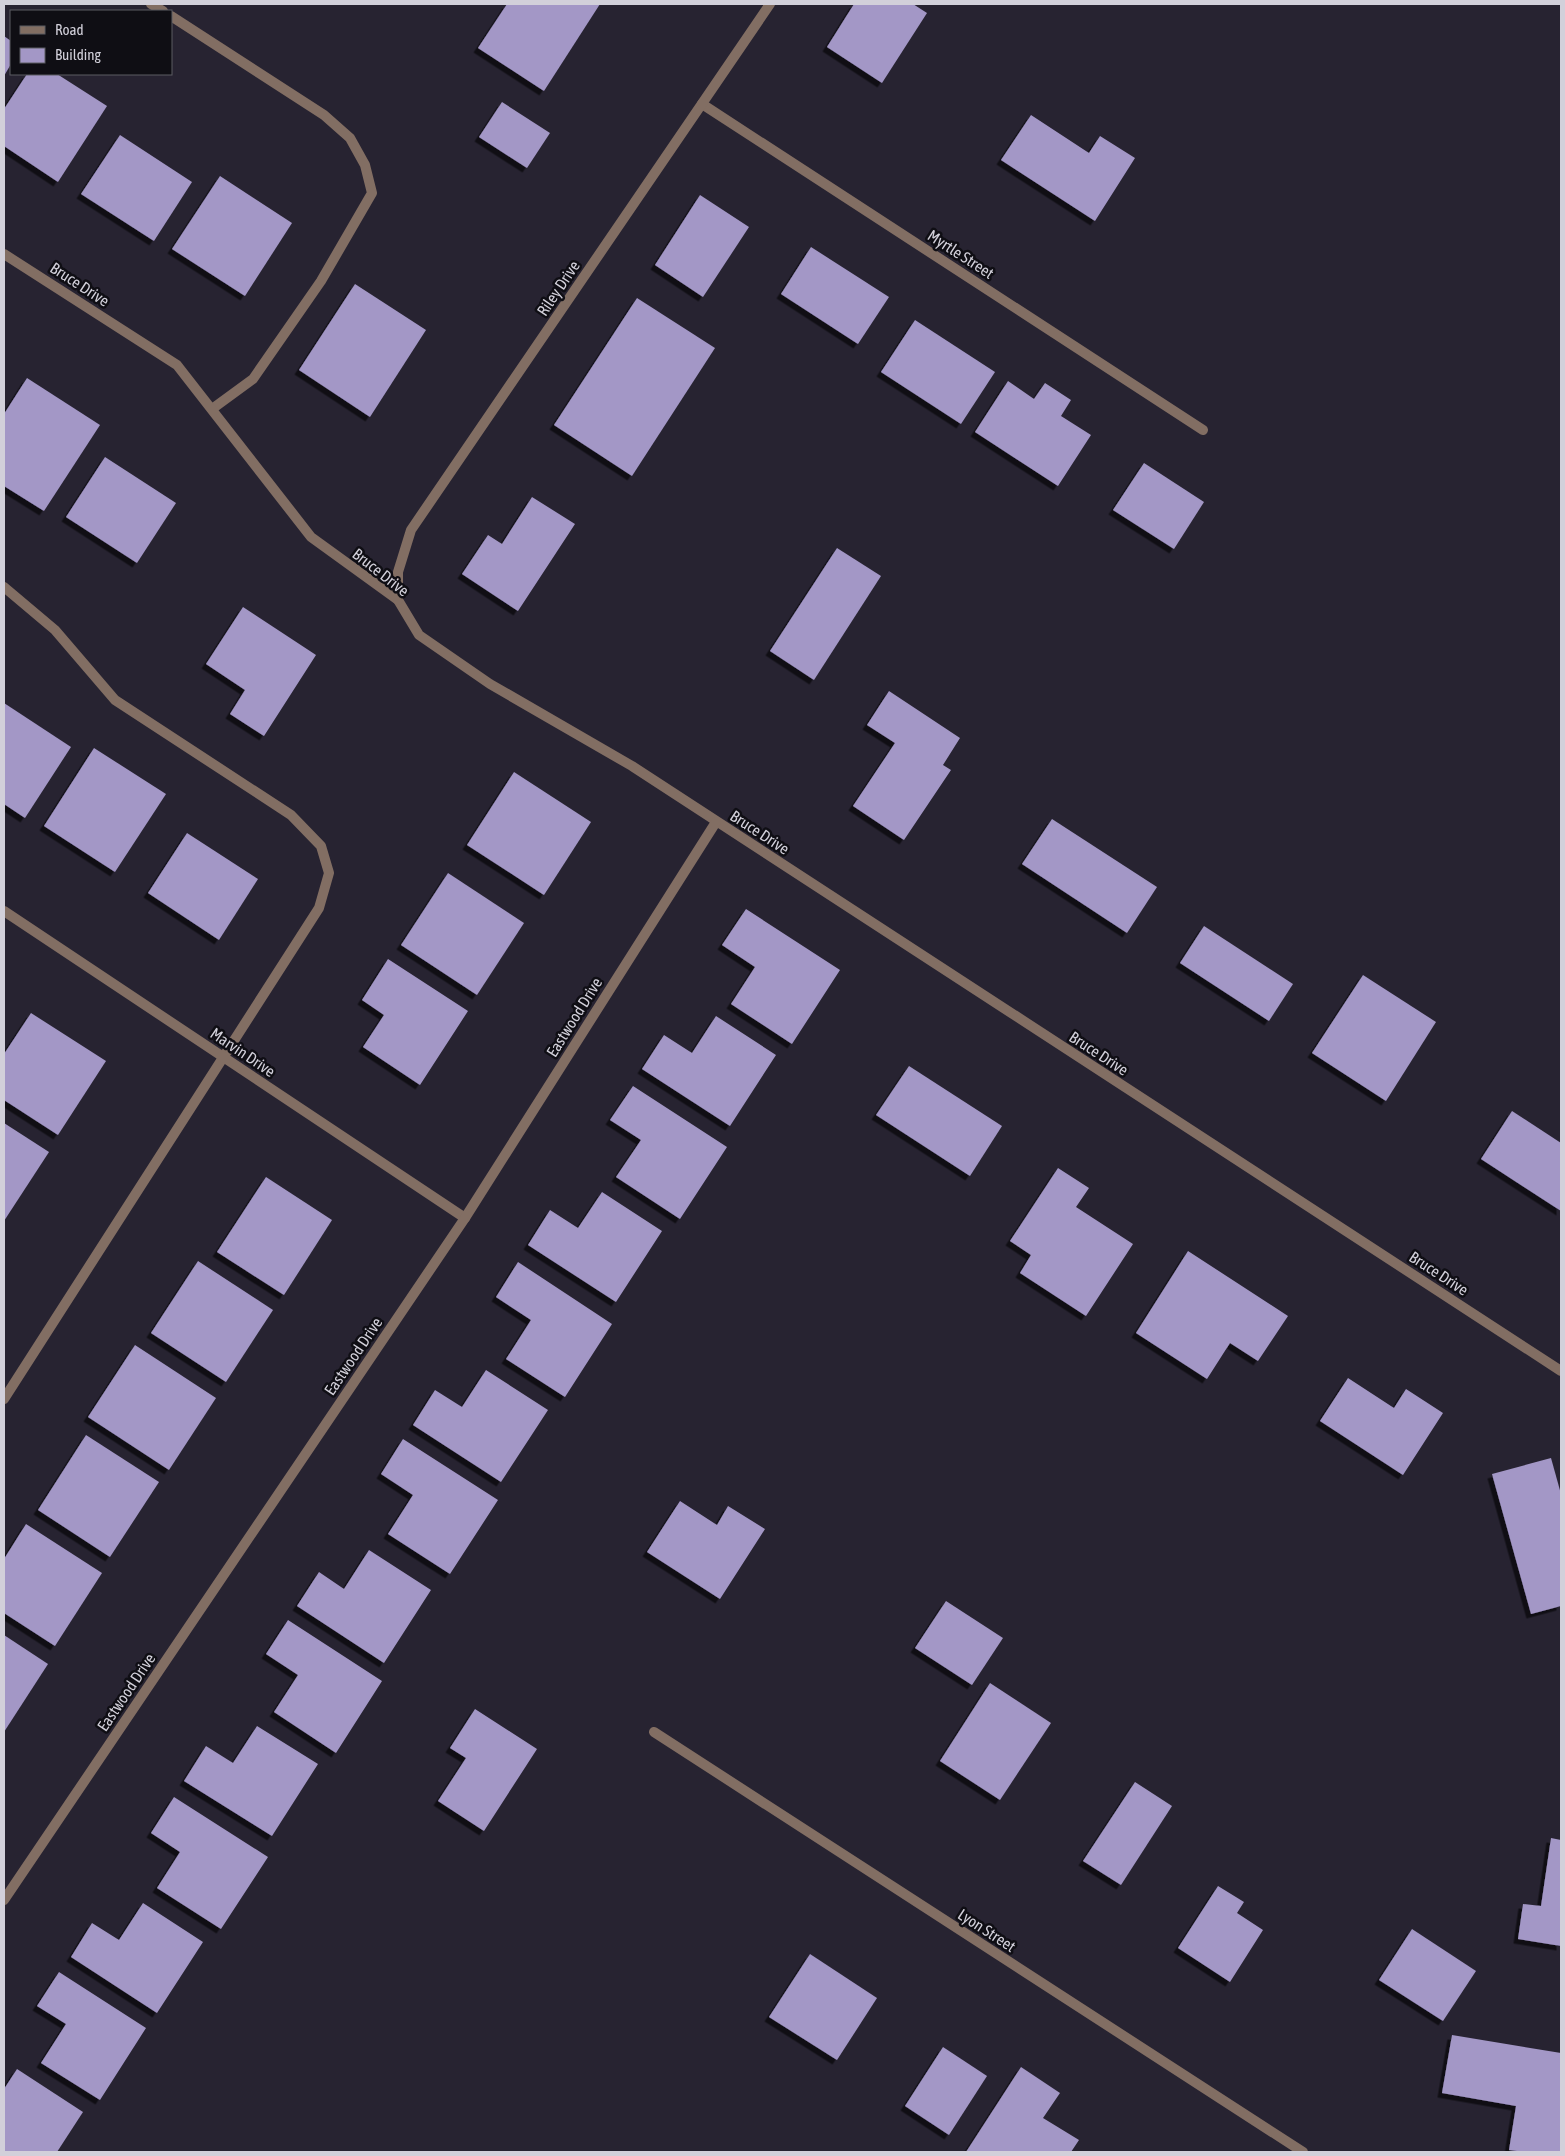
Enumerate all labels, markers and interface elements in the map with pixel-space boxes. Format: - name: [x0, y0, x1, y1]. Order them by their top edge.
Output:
- legend: [10, 10, 172, 75]
- text: Road: [55, 21, 84, 38]
- text: Building: [55, 46, 101, 63]
- street label: Myrtle Street: [924, 226, 998, 283]
- street label: Riley Drive: [533, 257, 584, 320]
- street label: Bruce Drive: [47, 258, 113, 310]
- street label: Bruce Drive: [349, 544, 413, 600]
- street label: Bruce Drive: [727, 806, 793, 858]
- street label: Eastwood Drive: [543, 974, 605, 1060]
- street label: Marvin Drive: [207, 1024, 279, 1080]
- street label: Bruce Drive: [1066, 1027, 1132, 1079]
- street label: Bruce Drive: [1406, 1247, 1472, 1299]
- street label: Eastwood Drive: [320, 1314, 386, 1398]
- street label: Eastwood Drive: [93, 1650, 159, 1734]
- street label: Lyon Street: [954, 1905, 1019, 1956]

